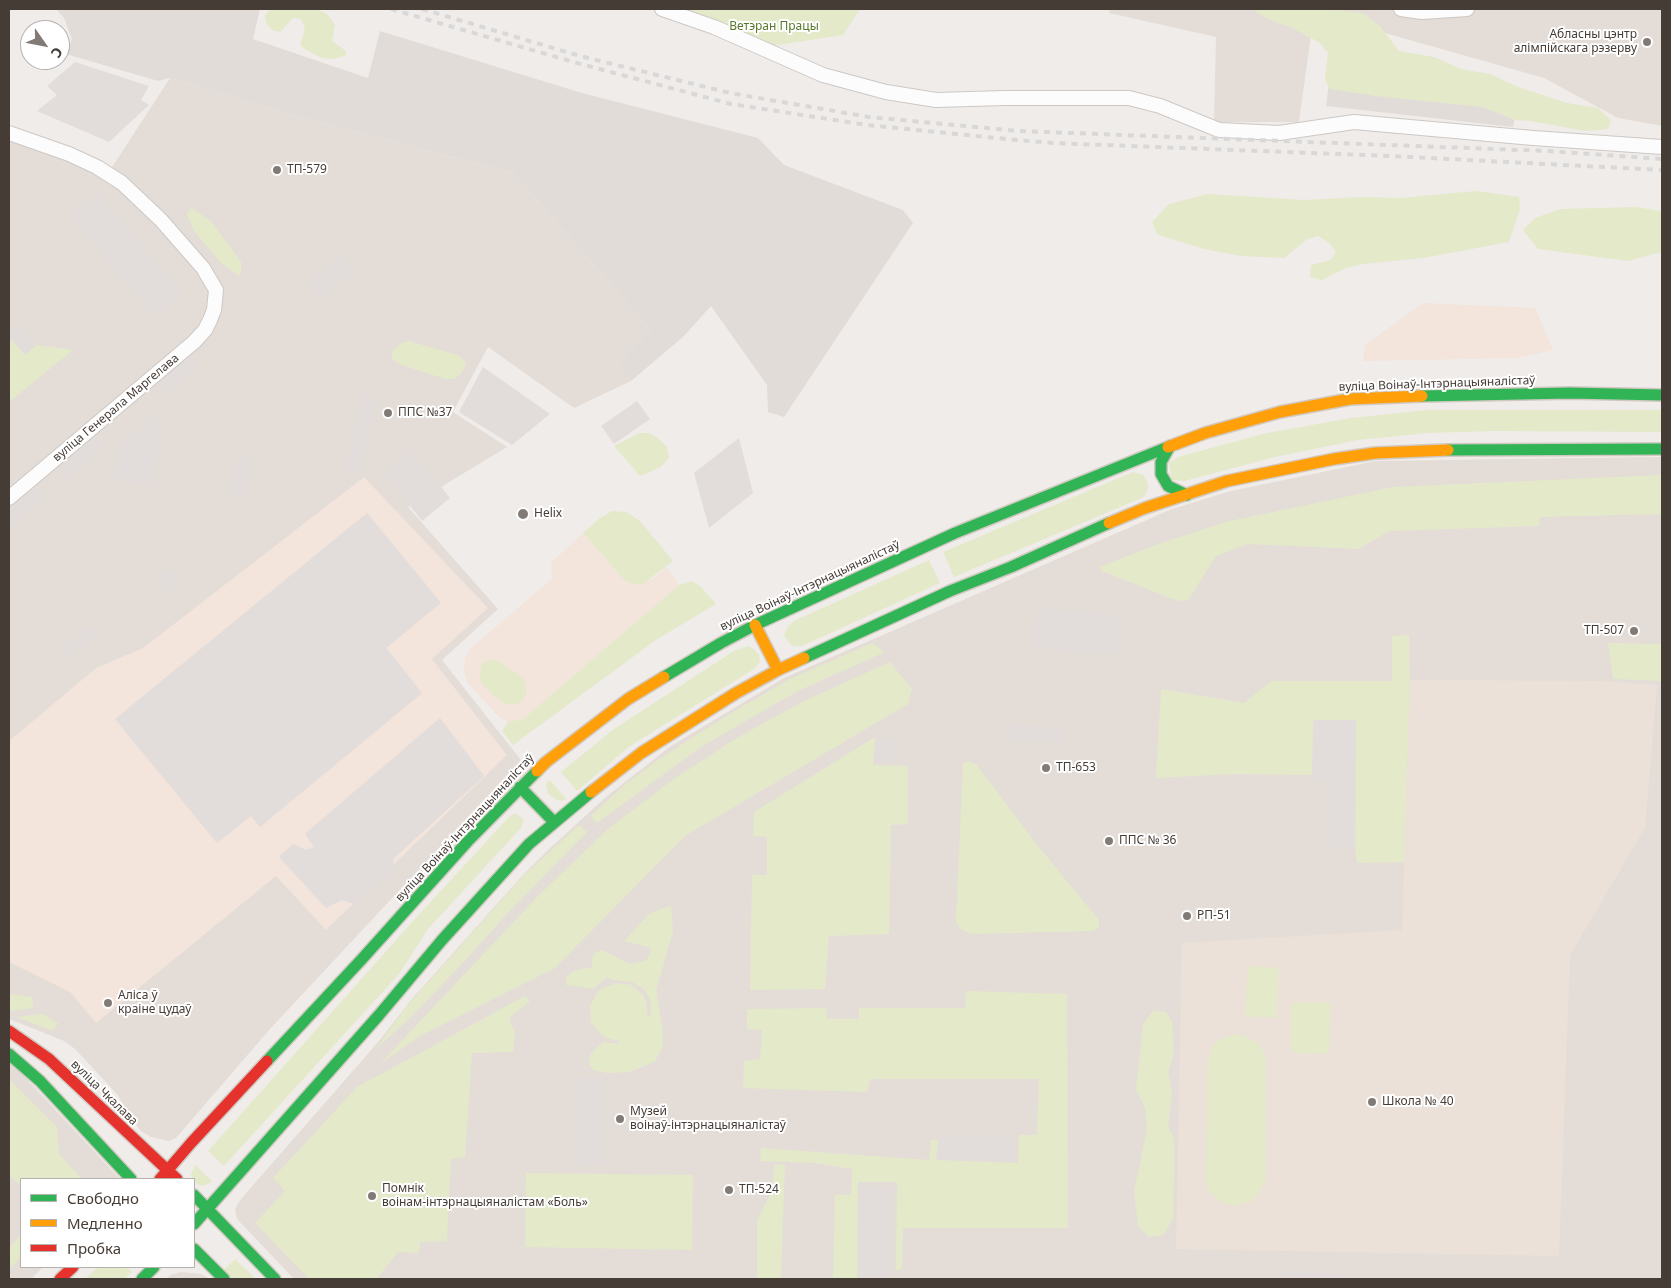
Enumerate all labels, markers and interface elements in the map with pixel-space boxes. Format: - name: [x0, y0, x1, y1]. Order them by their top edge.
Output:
- north arrow: [20, 20, 70, 70]
- park label: Ветэран Працы: [729, 20, 819, 34]
- place label: Абласны цэнтр алімпійскага рэзерву: [1514, 28, 1637, 56]
- marker: Абласны цэнтр алімпійскага рэзерву: [1641, 36, 1653, 48]
- text: С: [47, 44, 68, 62]
- place label: ТП-579: [287, 163, 327, 177]
- marker: ТП-579: [271, 164, 283, 176]
- street label: вуліца Генерала Маргелава: [50, 351, 182, 465]
- street label: вуліца Воінаў-Інтэрнацыяналістаў: [1338, 373, 1536, 395]
- place label: ППС №37: [398, 406, 452, 420]
- marker: ППС №37: [382, 407, 394, 419]
- marker: Helix: [516, 507, 530, 521]
- place label: Helix: [534, 507, 562, 521]
- street label: вуліца Воінаў-Інтэрнацыяналістаў: [718, 538, 902, 634]
- place label: ТП-507: [1584, 624, 1624, 638]
- marker: ТП-507: [1628, 625, 1640, 637]
- street label: вуліца Воінаў-Інтэрнацыяналістаў: [393, 751, 537, 905]
- place label: ТП-653: [1056, 761, 1096, 775]
- marker: ТП-653: [1040, 762, 1052, 774]
- place label: ППС № 36: [1119, 834, 1176, 848]
- marker: ППС № 36: [1103, 835, 1115, 847]
- place label: РП-51: [1197, 909, 1231, 923]
- marker: РП-51: [1181, 910, 1193, 922]
- place label: Аліса ў краіне цудаў: [118, 989, 191, 1017]
- marker: Аліса ў краіне цудаў: [102, 997, 114, 1009]
- street label: вуліца Чкалава: [68, 1057, 140, 1129]
- place label: Школа № 40: [1382, 1095, 1454, 1109]
- marker: Школа № 40: [1366, 1096, 1378, 1108]
- place label: Музей воінаў-інтэрнацыяналістаў: [630, 1105, 786, 1133]
- marker: Музей воінаў-інтэрнацыяналістаў: [614, 1113, 626, 1125]
- legend: [20, 1178, 195, 1268]
- place label: Помнік воінам-інтэрнацыяналістам «Боль»: [382, 1182, 588, 1210]
- place label: ТП-524: [739, 1183, 779, 1197]
- marker: ТП-524: [723, 1184, 735, 1196]
- text: Свободно: [67, 1188, 139, 1208]
- marker: Помнік воінам-інтэрнацыяналістам «Боль»: [366, 1190, 378, 1202]
- text: Медленно: [67, 1213, 143, 1233]
- text: Пробка: [67, 1238, 121, 1258]

